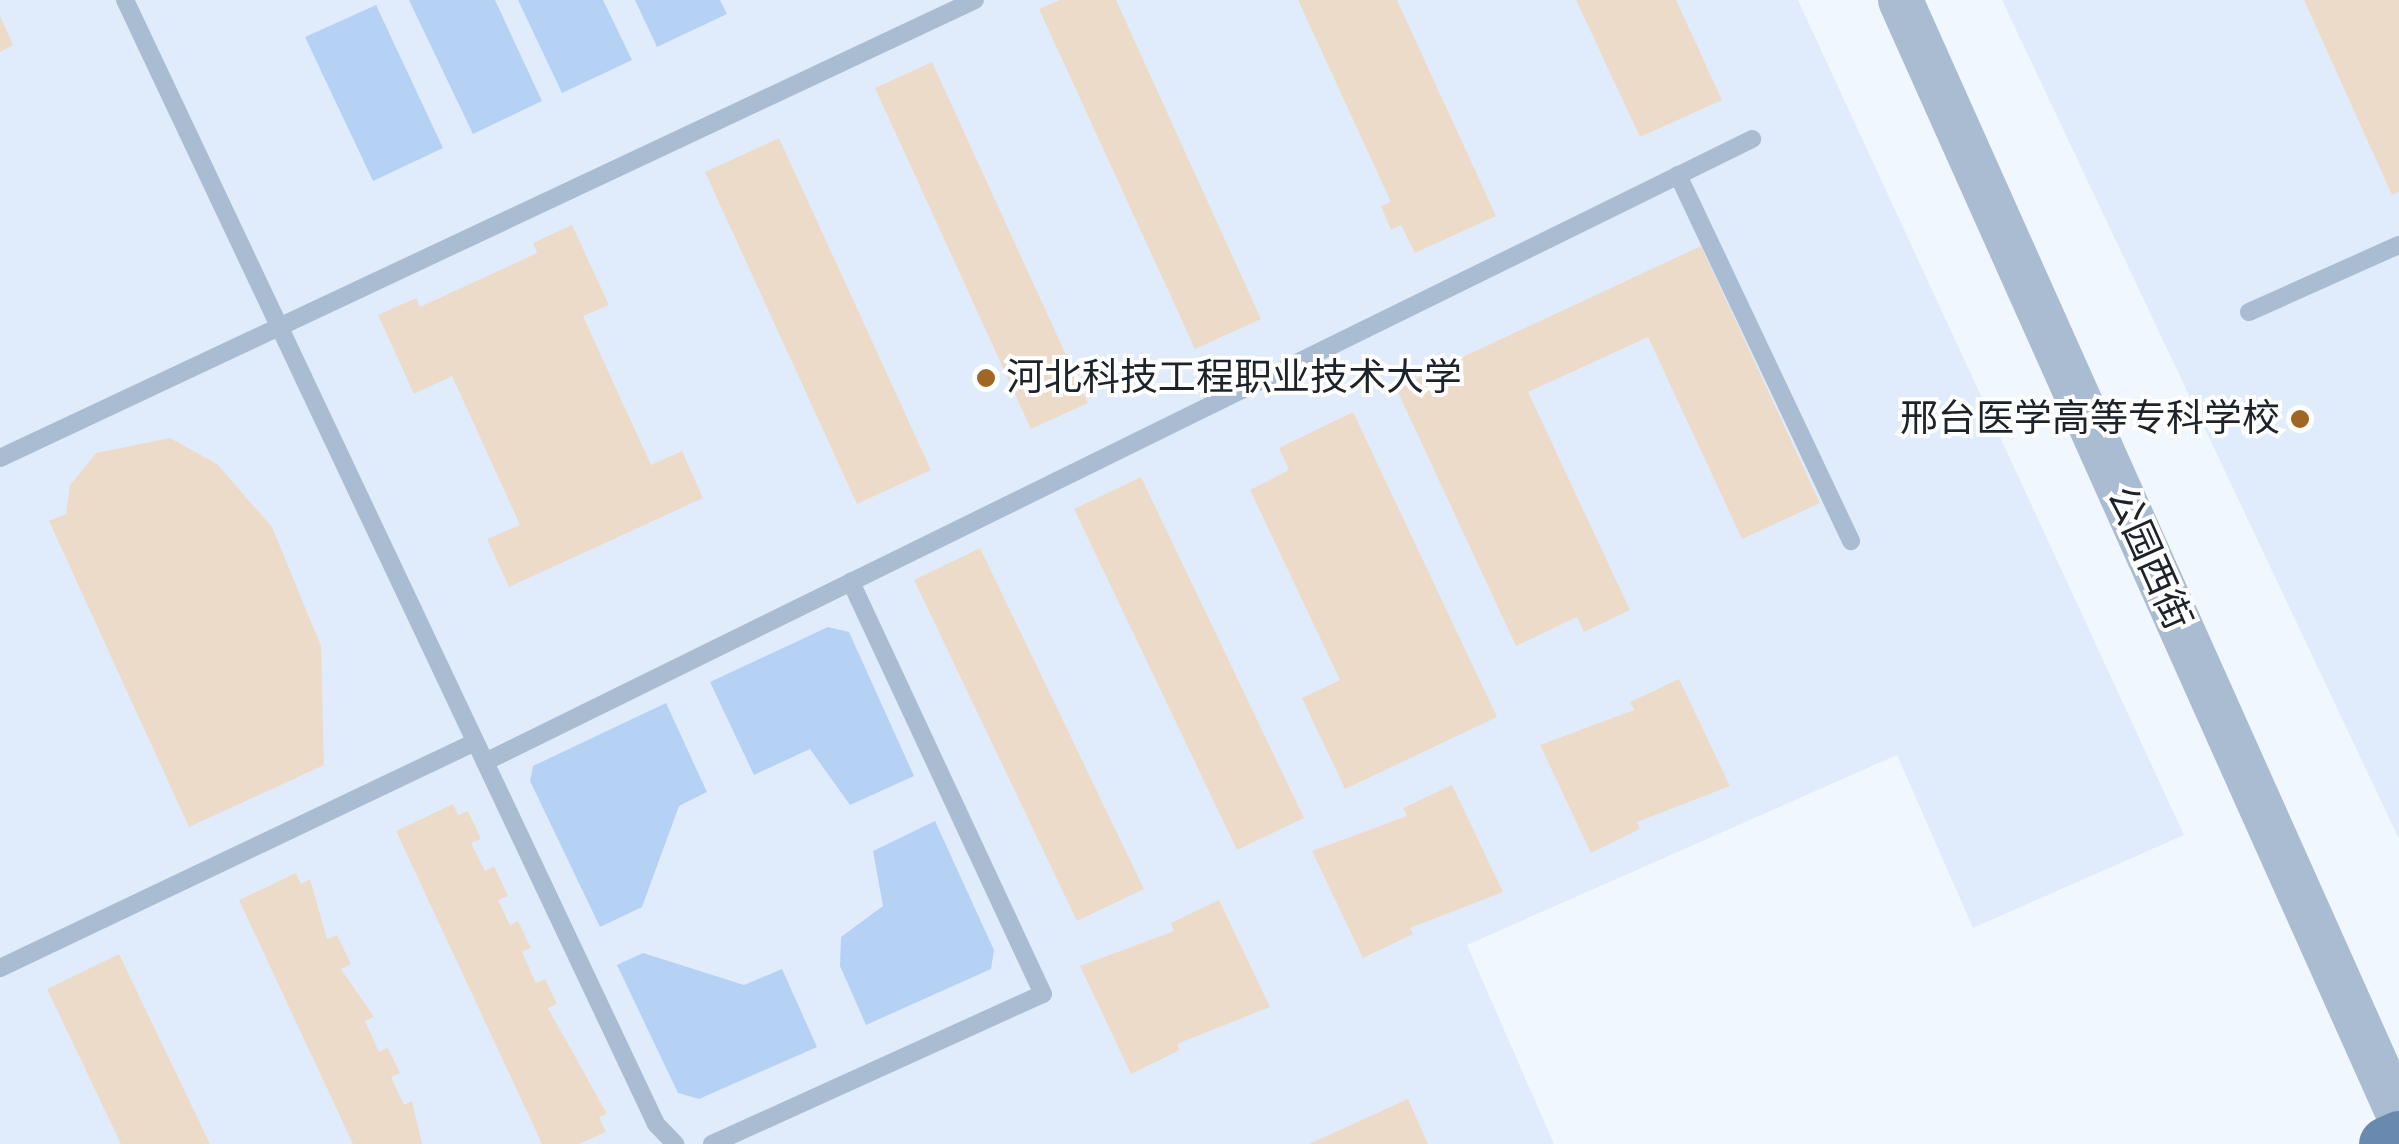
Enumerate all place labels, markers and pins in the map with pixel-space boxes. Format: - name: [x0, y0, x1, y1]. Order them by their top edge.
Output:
- place label: 河北科技工程职业技术大学: [1006, 355, 1462, 401]
- marker: 河北科技工程职业技术大学: [975, 367, 997, 389]
- place label: 邢台医学高等专科学校: [1900, 396, 2280, 442]
- marker: 邢台医学高等专科学校: [2289, 408, 2311, 430]

